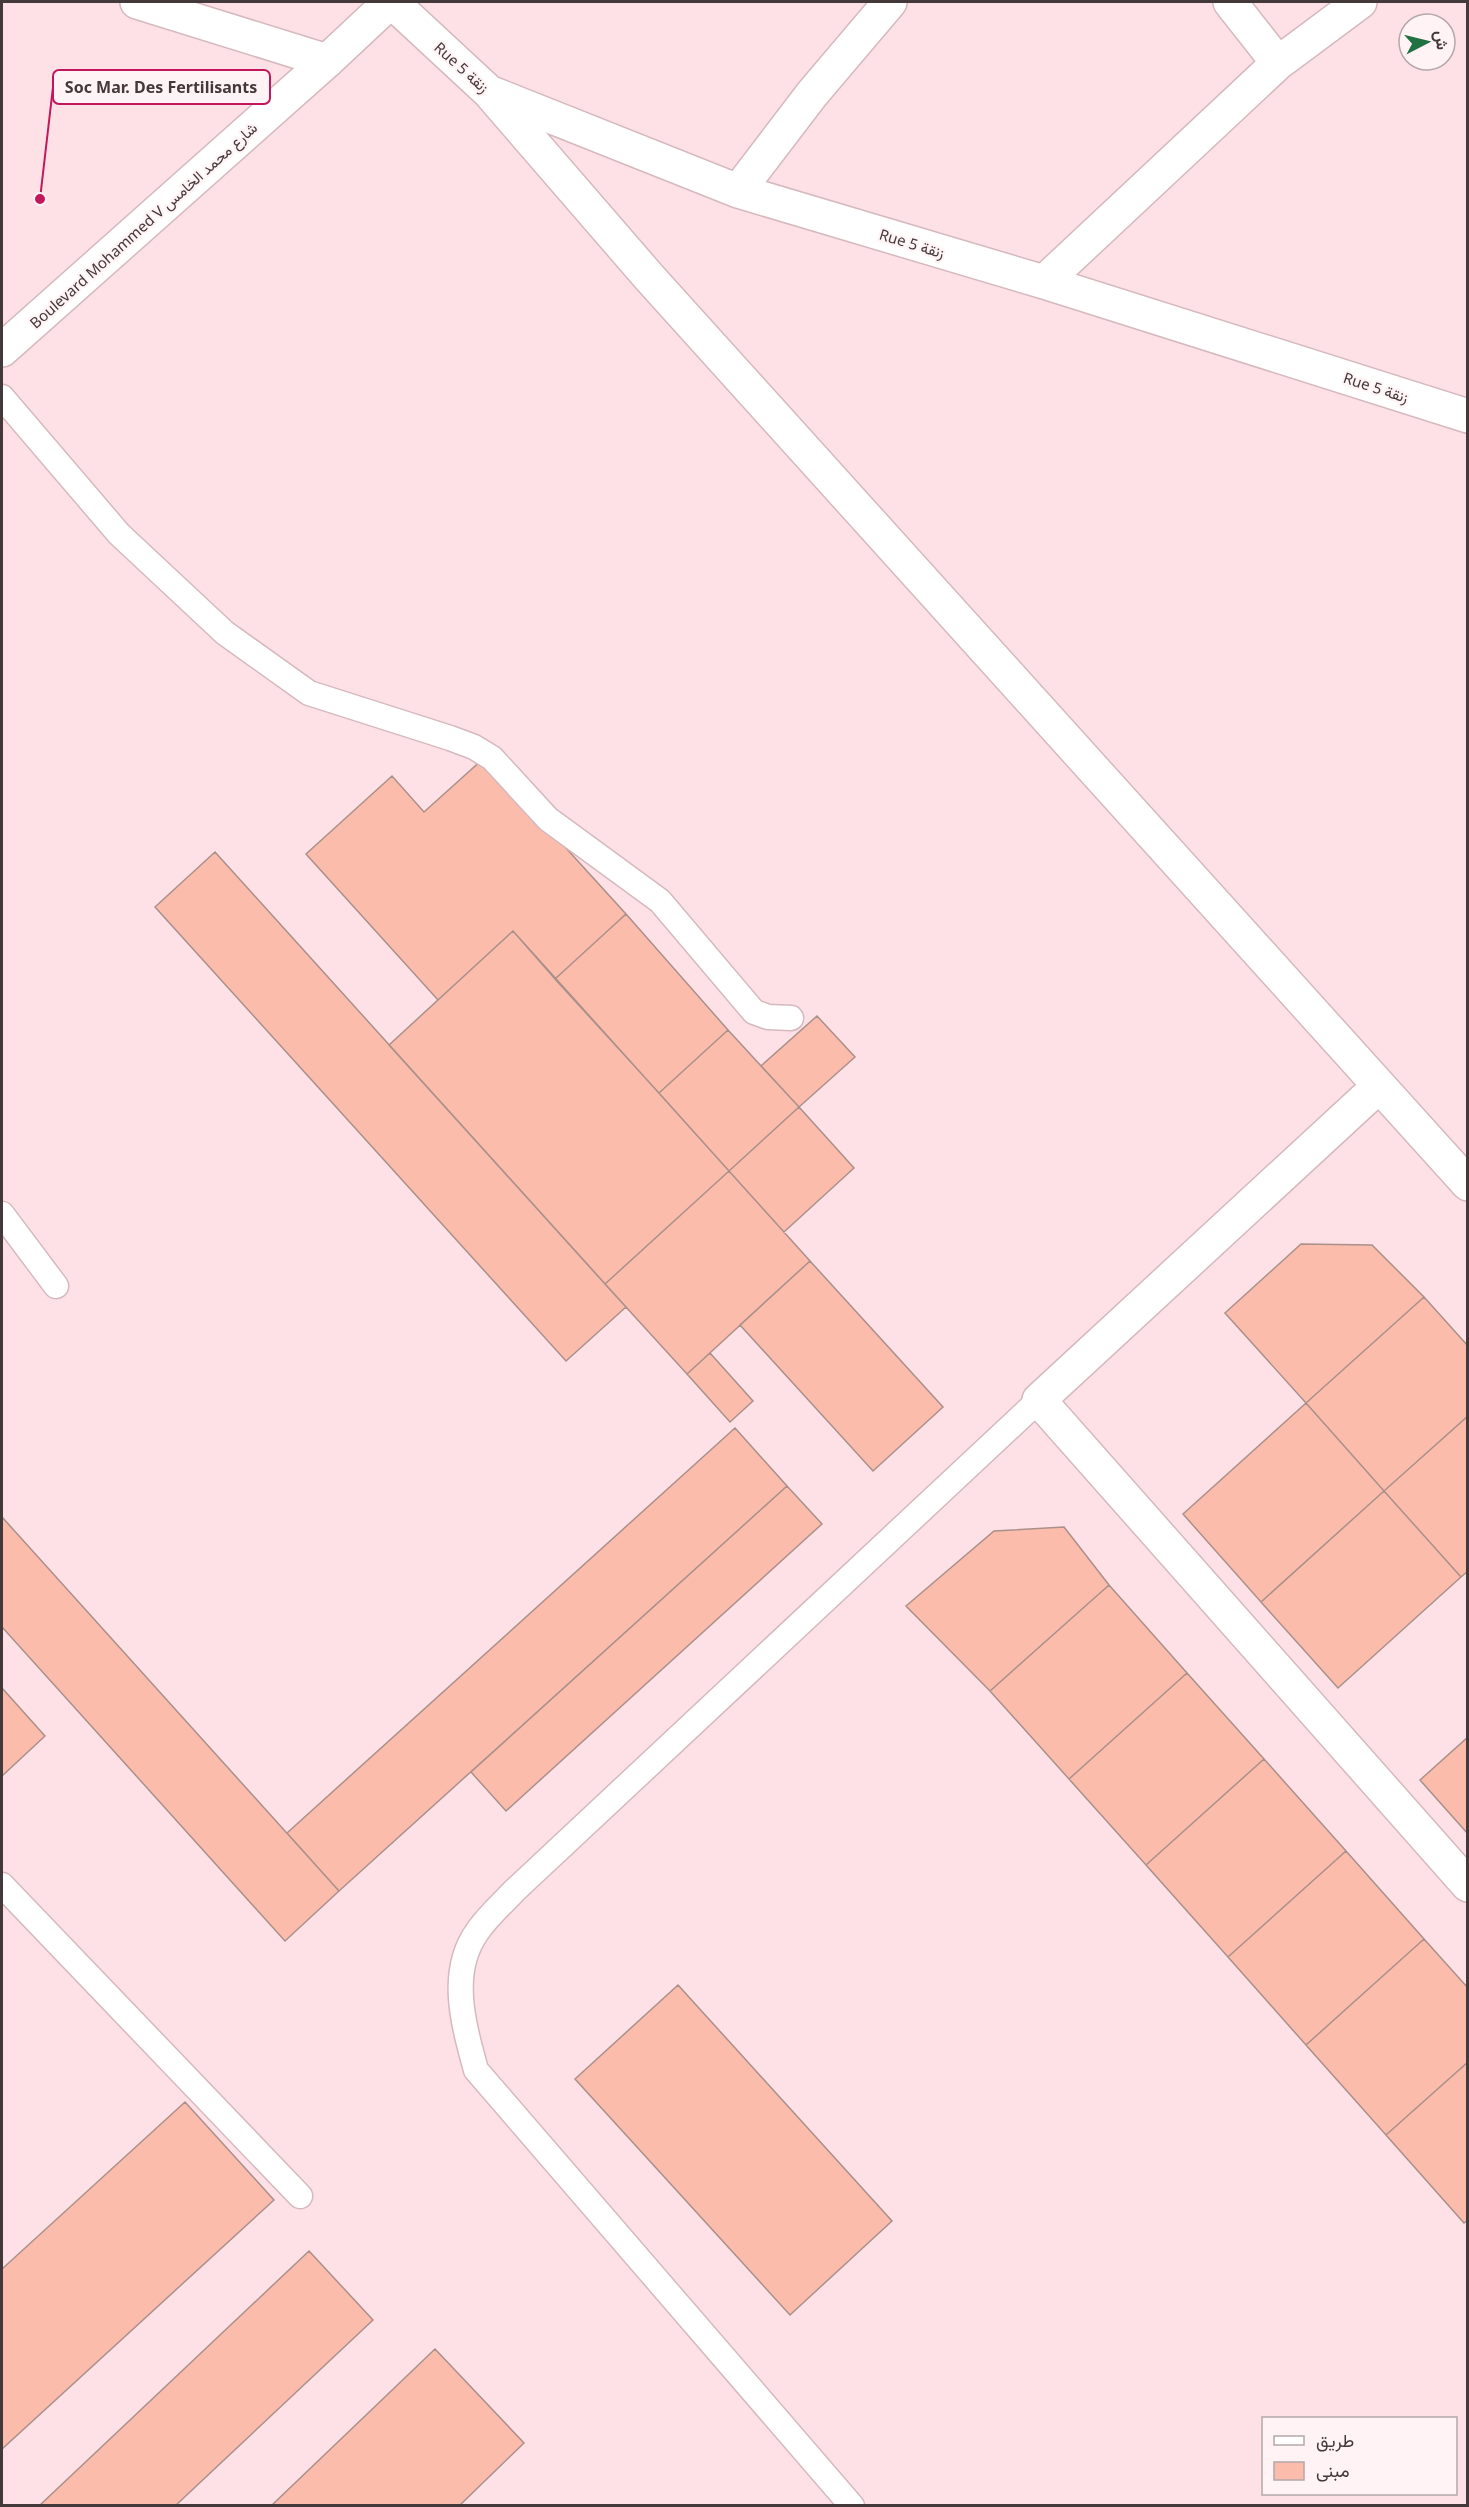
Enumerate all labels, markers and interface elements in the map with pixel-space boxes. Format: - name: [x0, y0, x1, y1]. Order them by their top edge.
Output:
- north arrow: [1397, 12, 1457, 72]
- text: ش: [1430, 29, 1454, 51]
- street label: Rue 5 زنقة: [430, 37, 494, 97]
- callout: Soc Mar. Des Fertilisants: [53, 70, 270, 104]
- text: Soc Mar. Des Fertilisants: [65, 76, 257, 98]
- street label: Boulevard Mohammed V شارع محمد الخامس: [25, 117, 262, 334]
- street label: Rue 5 زنقة: [877, 224, 947, 262]
- street label: Rue 5 زنقة: [1341, 367, 1411, 407]
- legend: [1262, 2417, 1457, 2495]
- text: طريق: [1316, 2428, 1354, 2452]
- text: مبنى: [1316, 2458, 1350, 2482]

